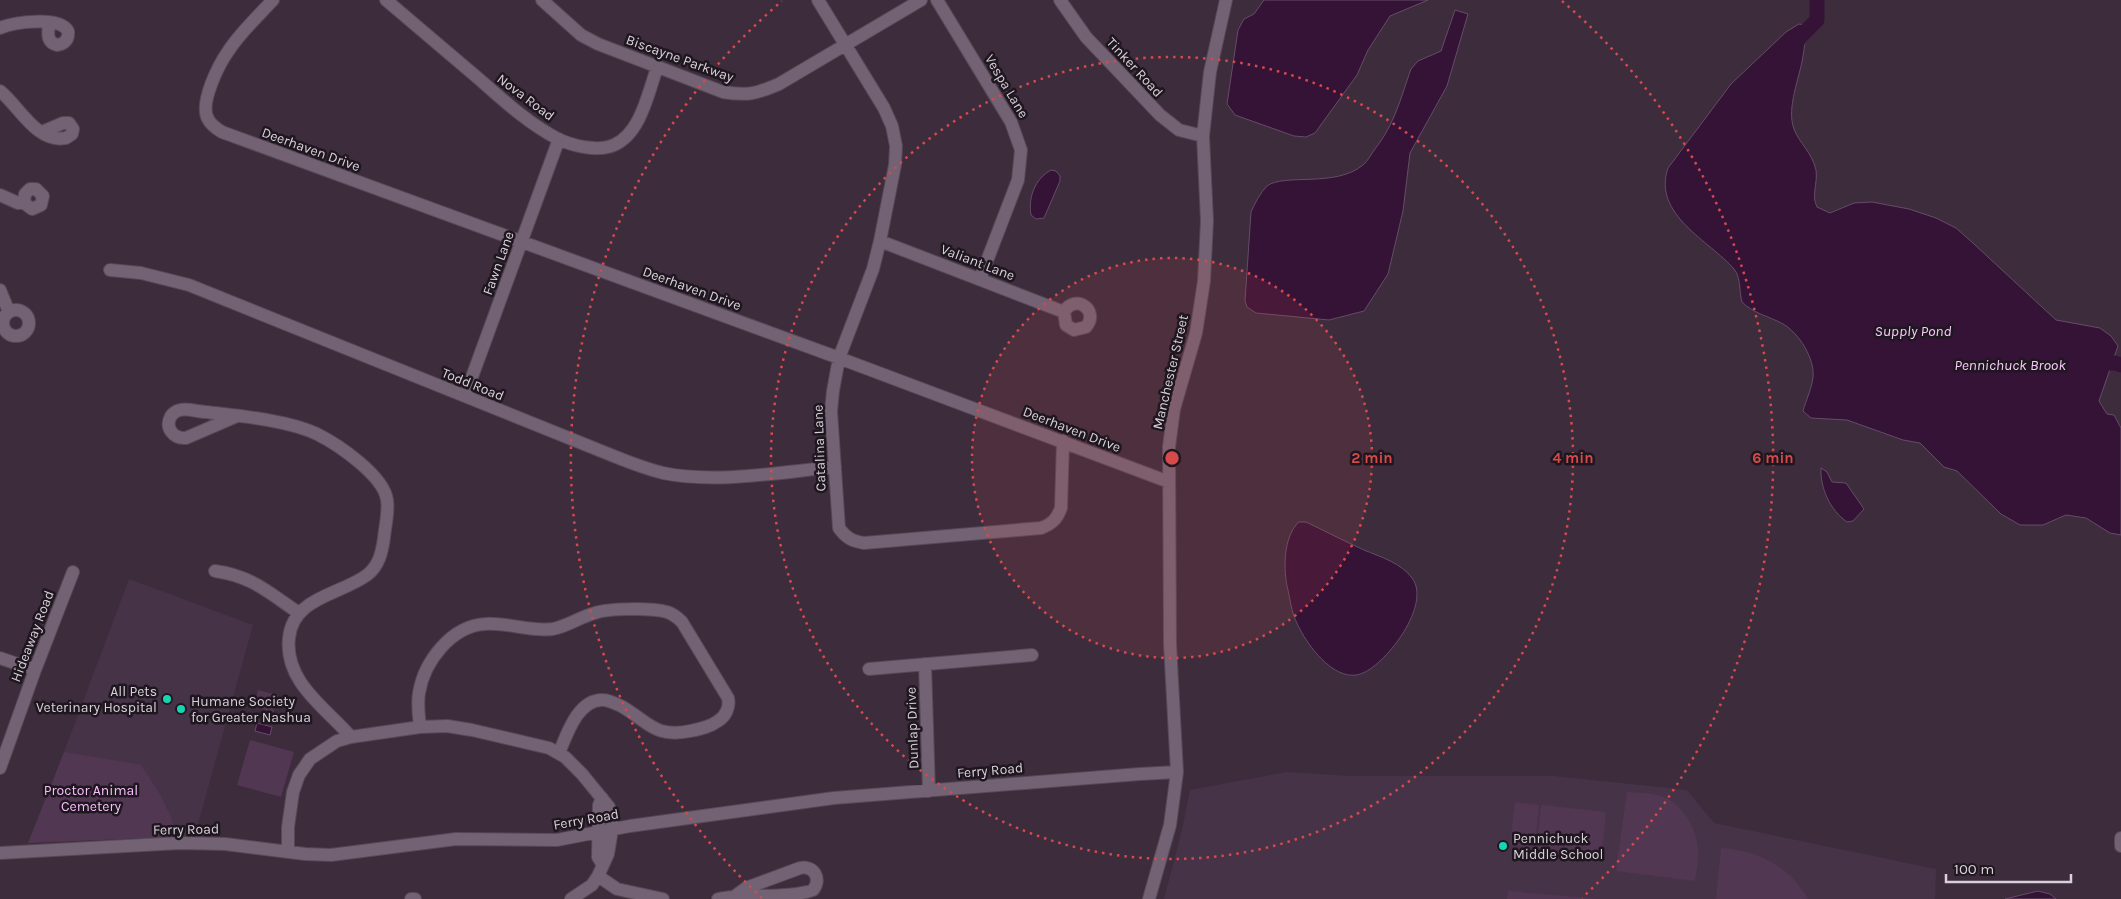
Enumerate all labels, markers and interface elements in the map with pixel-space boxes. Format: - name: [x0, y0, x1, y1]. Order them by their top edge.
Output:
- street label: Biscayne Parkway: [624, 31, 736, 86]
- street label: Tinker Road: [1103, 34, 1167, 101]
- street label: Vespa Lane: [981, 51, 1032, 121]
- street label: Nova Road: [494, 70, 558, 125]
- street label: Deerhaven Drive: [259, 124, 362, 175]
- street label: Fawn Lane: [479, 229, 518, 297]
- street label: Valiant Lane: [938, 241, 1017, 284]
- street label: Deerhaven Drive: [640, 263, 743, 314]
- street label: Manchester Street: [1149, 313, 1192, 431]
- water label: Supply Pond: [1875, 322, 1951, 340]
- water label: Pennichuck Brook: [1954, 356, 2066, 374]
- street label: Todd Road: [439, 364, 506, 405]
- street label: Deerhaven Drive: [1020, 403, 1123, 456]
- street label: Catalina Lane: [809, 404, 830, 492]
- centre of rings: [1163, 449, 1181, 467]
- text: 2 min: [1351, 449, 1393, 467]
- text: 4 min: [1552, 449, 1594, 467]
- text: 6 min: [1752, 449, 1794, 467]
- street label: Hideaway Road: [7, 588, 58, 684]
- place label: All Pets Veterinary Hospital: [36, 683, 157, 716]
- street label: Dunlap Drive: [903, 687, 922, 769]
- marker: All Pets Veterinary Hospital: [161, 693, 173, 705]
- place label: Humane Society for Greater Nashua: [191, 693, 311, 726]
- marker: Humane Society for Greater Nashua: [175, 703, 187, 715]
- street label: Ferry Road: [956, 759, 1024, 782]
- park label: Proctor Animal Cemetery: [44, 782, 138, 815]
- street label: Ferry Road: [552, 805, 620, 834]
- street label: Ferry Road: [153, 820, 219, 839]
- place label: Pennichuck Middle School: [1513, 830, 1603, 863]
- marker: Pennichuck Middle School: [1497, 840, 1509, 852]
- scale bar: [1946, 852, 2071, 884]
- text: 100 m: [1954, 860, 1994, 878]

